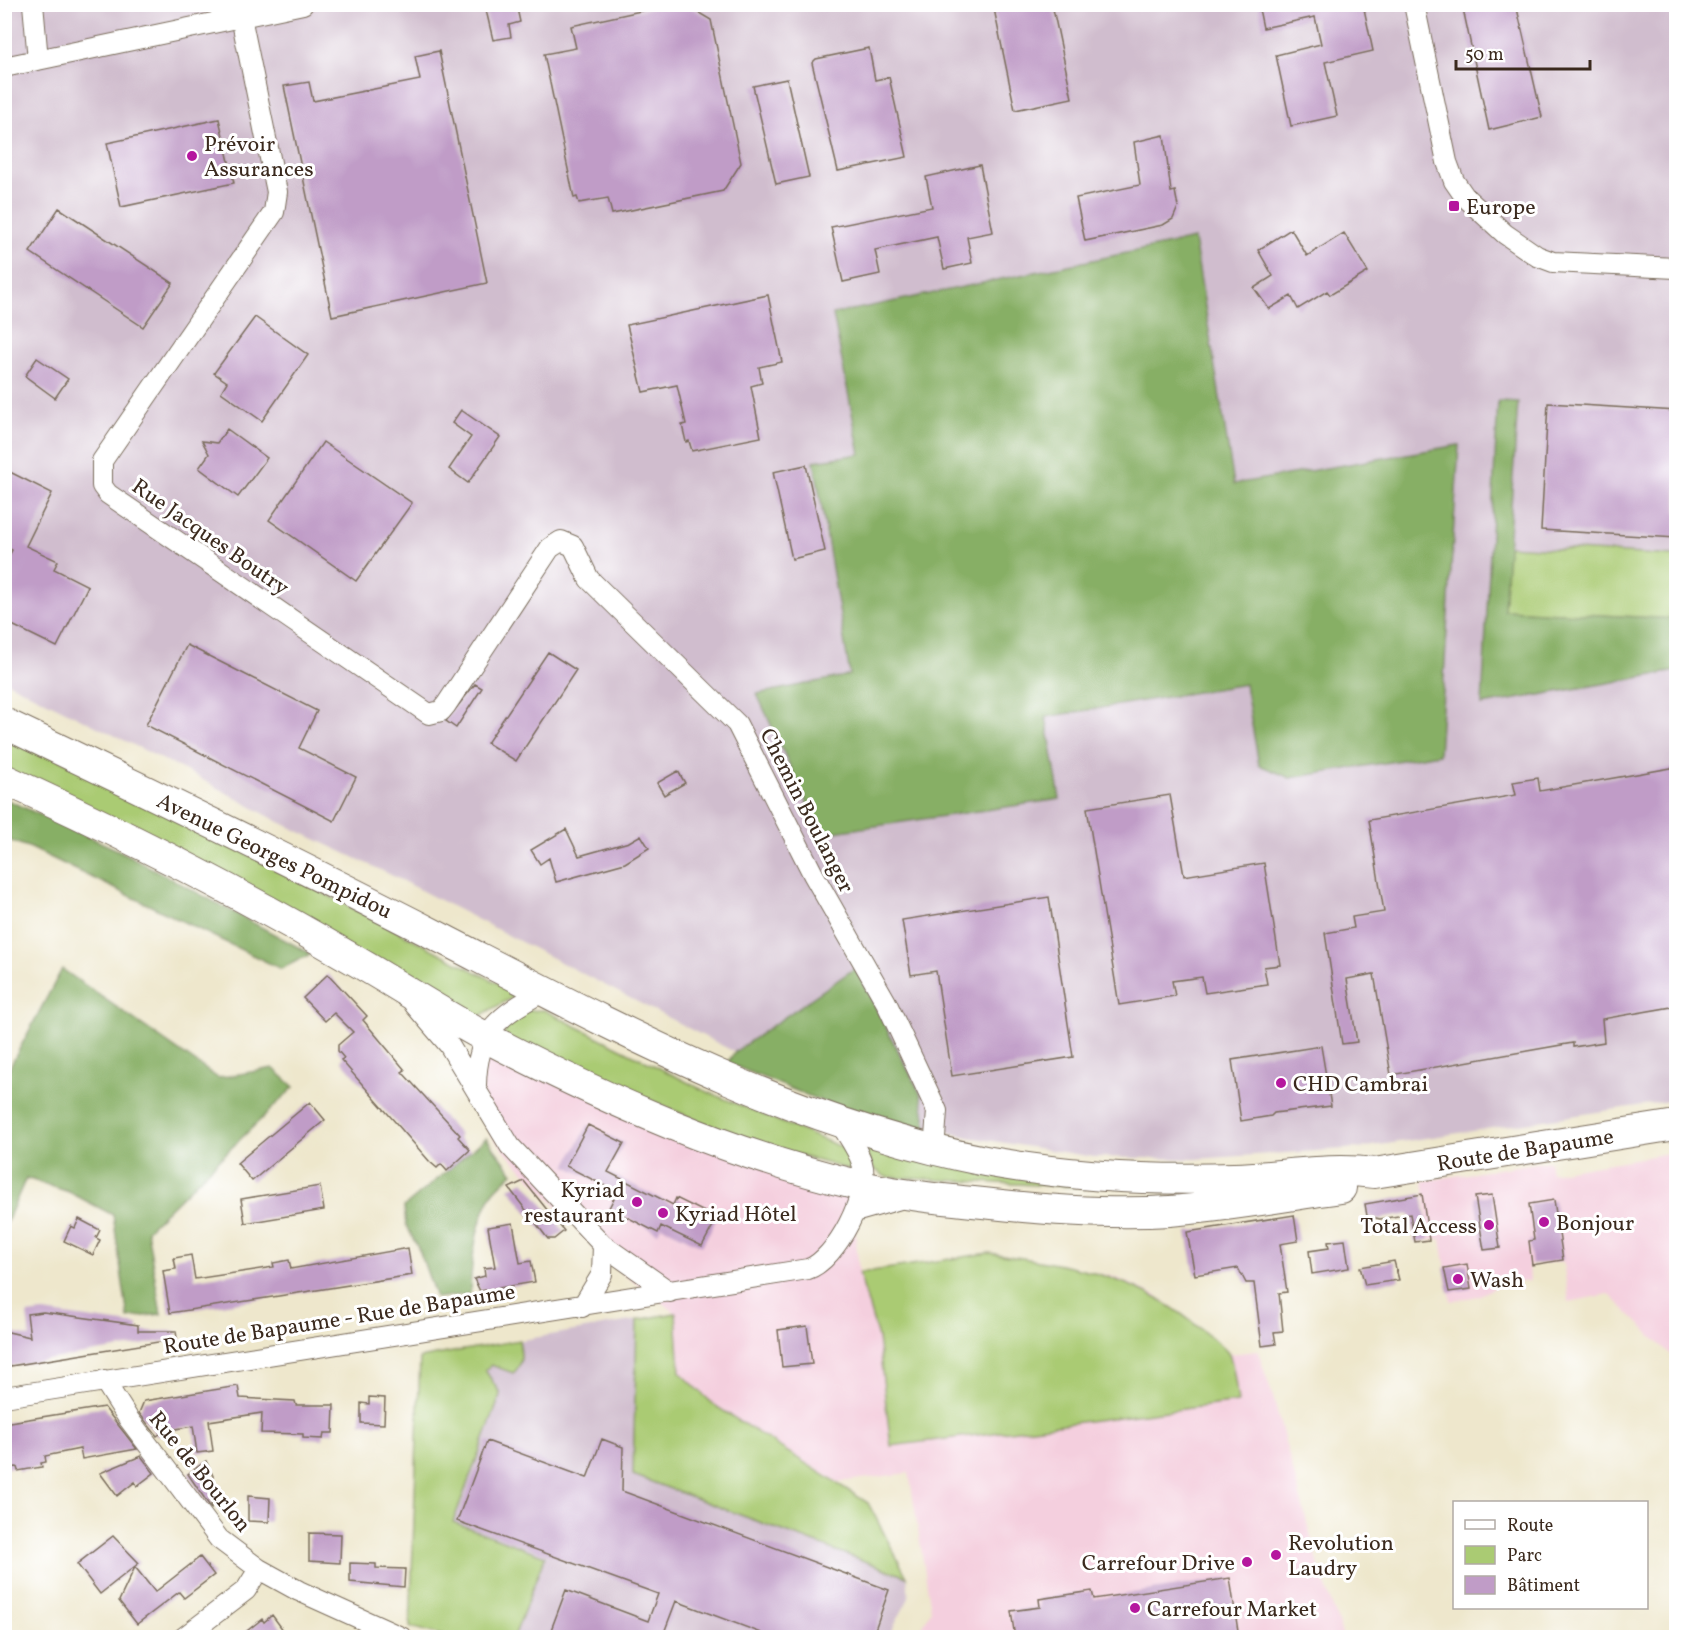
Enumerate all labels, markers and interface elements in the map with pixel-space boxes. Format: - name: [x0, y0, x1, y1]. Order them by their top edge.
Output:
- scale bar: [1456, 33, 1590, 71]
- text: 50 m: [1465, 43, 1504, 68]
- place label: Prévoir Assurances: [204, 130, 314, 186]
- marker: Prévoir Assurances: [185, 149, 199, 163]
- place label: Europe: [1466, 193, 1536, 224]
- marker: Europe: [1447, 199, 1461, 213]
- street label: Rue Jacques Boutry: [125, 472, 295, 604]
- street label: Chemin Boulanger: [751, 723, 861, 899]
- street label: Avenue Georges Pompidou: [151, 787, 397, 928]
- place label: CHD Cambrai: [1293, 1070, 1428, 1101]
- marker: CHD Cambrai: [1274, 1076, 1288, 1090]
- street label: Route de Bapaume: [1435, 1122, 1616, 1181]
- place label: Kyriad restaurant: [524, 1176, 625, 1232]
- marker: Kyriad restaurant: [630, 1195, 644, 1209]
- place label: Kyriad Hôtel: [675, 1200, 797, 1231]
- marker: Kyriad Hôtel: [656, 1206, 670, 1220]
- place label: Bonjour: [1556, 1209, 1634, 1240]
- place label: Total Access: [1360, 1212, 1477, 1243]
- marker: Bonjour: [1537, 1215, 1551, 1229]
- marker: Total Access: [1482, 1218, 1496, 1232]
- place label: Wash: [1470, 1266, 1524, 1297]
- marker: Wash: [1451, 1272, 1465, 1286]
- street label: Route de Bapaume - Rue de Bapaume: [161, 1277, 518, 1364]
- street label: Rue de Bourlon: [140, 1405, 258, 1540]
- legend: [1453, 1501, 1648, 1609]
- text: Route: [1507, 1514, 1553, 1539]
- place label: Revolution Laudry: [1288, 1529, 1394, 1585]
- text: Parc: [1507, 1544, 1542, 1569]
- marker: Revolution Laudry: [1269, 1548, 1283, 1562]
- place label: Carrefour Drive: [1082, 1549, 1235, 1580]
- marker: Carrefour Drive: [1240, 1555, 1254, 1569]
- text: Bâtiment: [1507, 1574, 1580, 1599]
- place label: Carrefour Market: [1147, 1595, 1317, 1626]
- marker: Carrefour Market: [1128, 1601, 1142, 1615]

